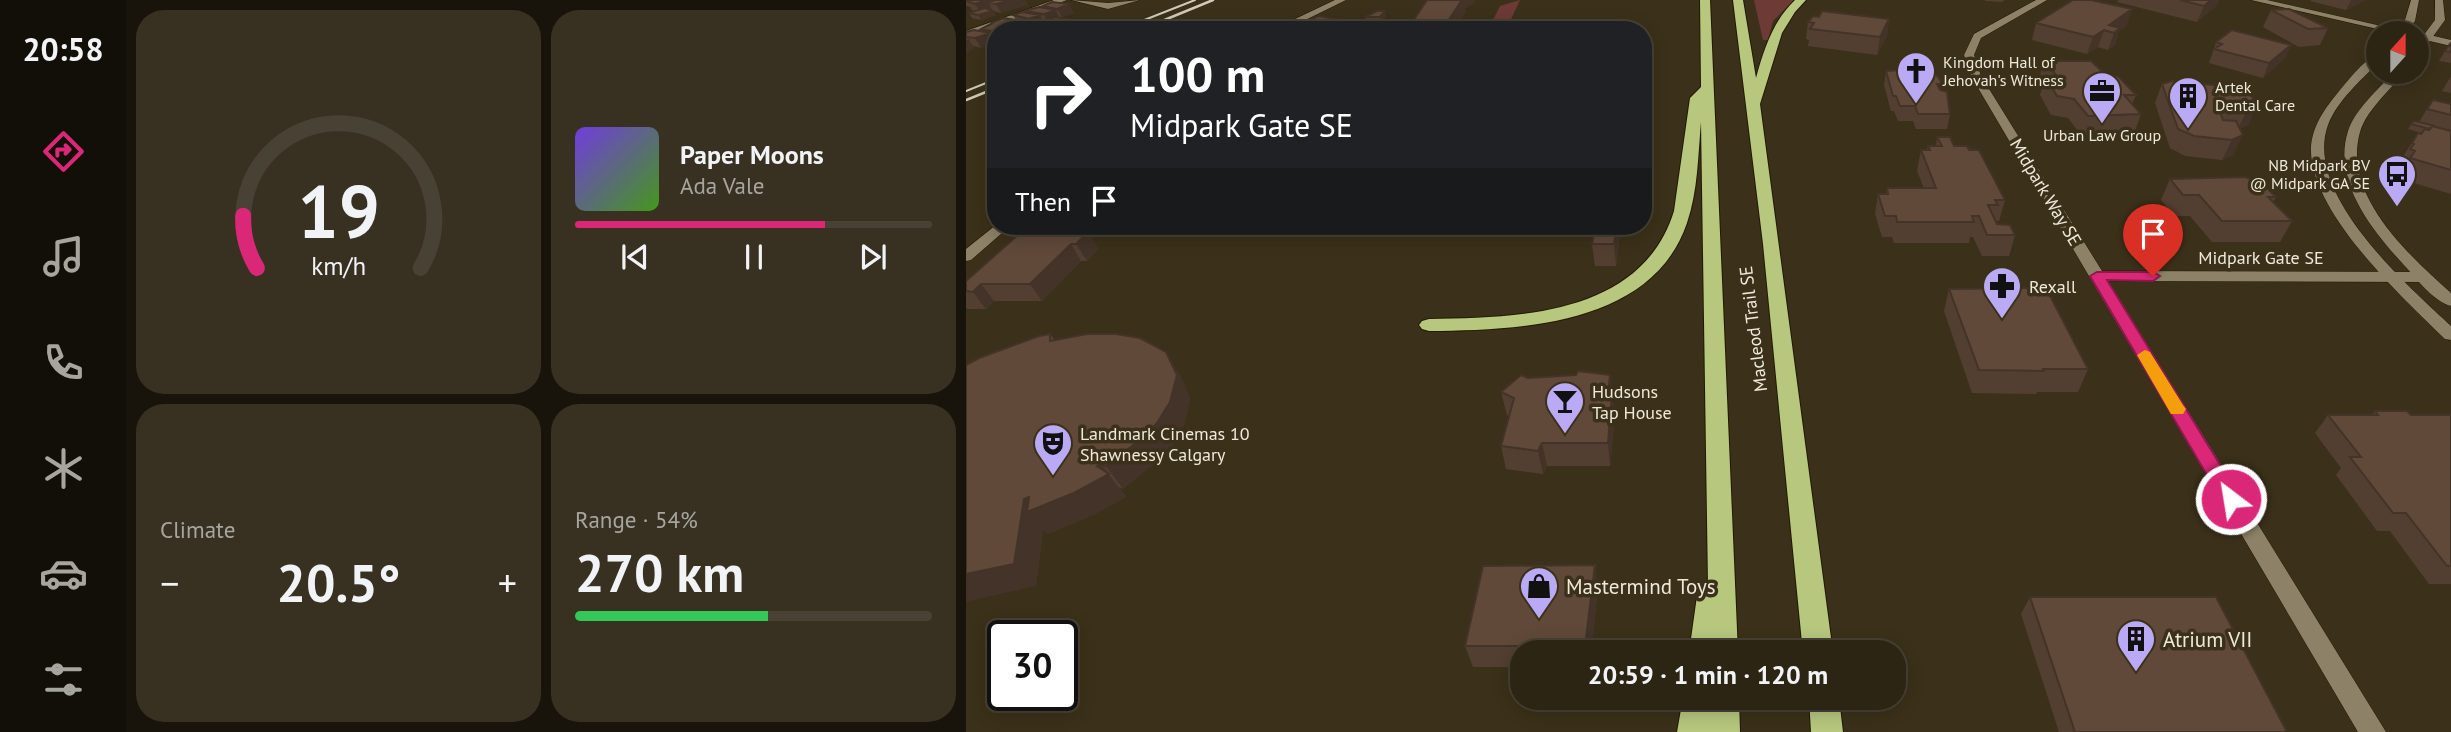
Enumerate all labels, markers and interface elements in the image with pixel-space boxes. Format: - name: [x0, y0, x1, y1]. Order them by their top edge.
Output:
- north arrow: [2366, 21, 2429, 84]
- map controls: [2366, 21, 2429, 84]
- text: 20:58: [22, 28, 104, 70]
- text: 100 m: [1130, 42, 1265, 106]
- icon: right: [1015, 49, 1106, 140]
- church icon: Kingdom Hall of Jehovah's Witness: [1895, 50, 1937, 105]
- place label: Kingdom Hall of Jehovah's Witness: [1942, 52, 2064, 90]
- office icon: Urban Law Group: [2081, 70, 2123, 125]
- building icon: Artek Dental Care: [2167, 75, 2209, 130]
- place label: Artek Dental Care: [2215, 77, 2295, 115]
- text: Midpark Gate SE: [1130, 104, 1353, 146]
- place label: Urban Law Group: [2043, 125, 2161, 145]
- icon: directions: [39, 127, 88, 176]
- street label: Midpark Way SE: [2005, 134, 2087, 250]
- text: Paper Moons: [680, 138, 824, 171]
- bus stop icon: NB Midpark BV @ Midpark GA SE: [2376, 153, 2418, 208]
- place label: NB Midpark BV @ Midpark GA SE: [2250, 155, 2371, 193]
- text: 19: [297, 164, 380, 258]
- text: Ada Vale: [680, 171, 764, 200]
- icon: arrive: [1085, 182, 1123, 220]
- text: Then: [1015, 185, 1071, 218]
- pin: [2123, 204, 2183, 276]
- icon: arrive: [2134, 215, 2172, 253]
- icon: music: [39, 232, 88, 281]
- icon: previous: [616, 238, 654, 276]
- icon: pause: [735, 238, 773, 276]
- icon: next: [854, 238, 892, 276]
- street label: Midpark Gate SE: [2198, 246, 2324, 269]
- text: km/h: [311, 250, 366, 282]
- street label: Macleod Trail SE: [1734, 265, 1772, 393]
- pharmacy icon: Rexall: [1981, 265, 2023, 320]
- place label: Rexall: [2029, 275, 2077, 298]
- icon: phone: [39, 338, 88, 387]
- bar icon: Hudsons Tap House: [1544, 380, 1586, 435]
- place label: Hudsons Tap House: [1592, 380, 1672, 424]
- theatre icon: Landmark Cinemas 10 Shawnessy Calgary: [1032, 422, 1074, 477]
- place label: Landmark Cinemas 10 Shawnessy Calgary: [1080, 422, 1250, 466]
- icon: climate: [39, 444, 88, 493]
- position arrow: [2194, 462, 2268, 536]
- text: Range · 54%: [575, 505, 698, 534]
- text: Climate: [160, 515, 235, 544]
- text: 270 km: [575, 539, 744, 606]
- icon: car: [39, 549, 88, 598]
- text: 20.5°: [277, 549, 400, 616]
- text: −: [160, 558, 179, 607]
- text: +: [498, 558, 517, 607]
- shop icon: Mastermind Toys: [1518, 565, 1560, 620]
- place label: Mastermind Toys: [1566, 573, 1716, 600]
- building icon: Atrium VII: [2115, 618, 2157, 673]
- speed limit sign: 30: [987, 620, 1078, 711]
- place label: Atrium VII: [2163, 626, 2252, 653]
- icon: filters: [39, 655, 88, 704]
- text: 20:59 · 1 min · 120 m: [1588, 658, 1828, 691]

